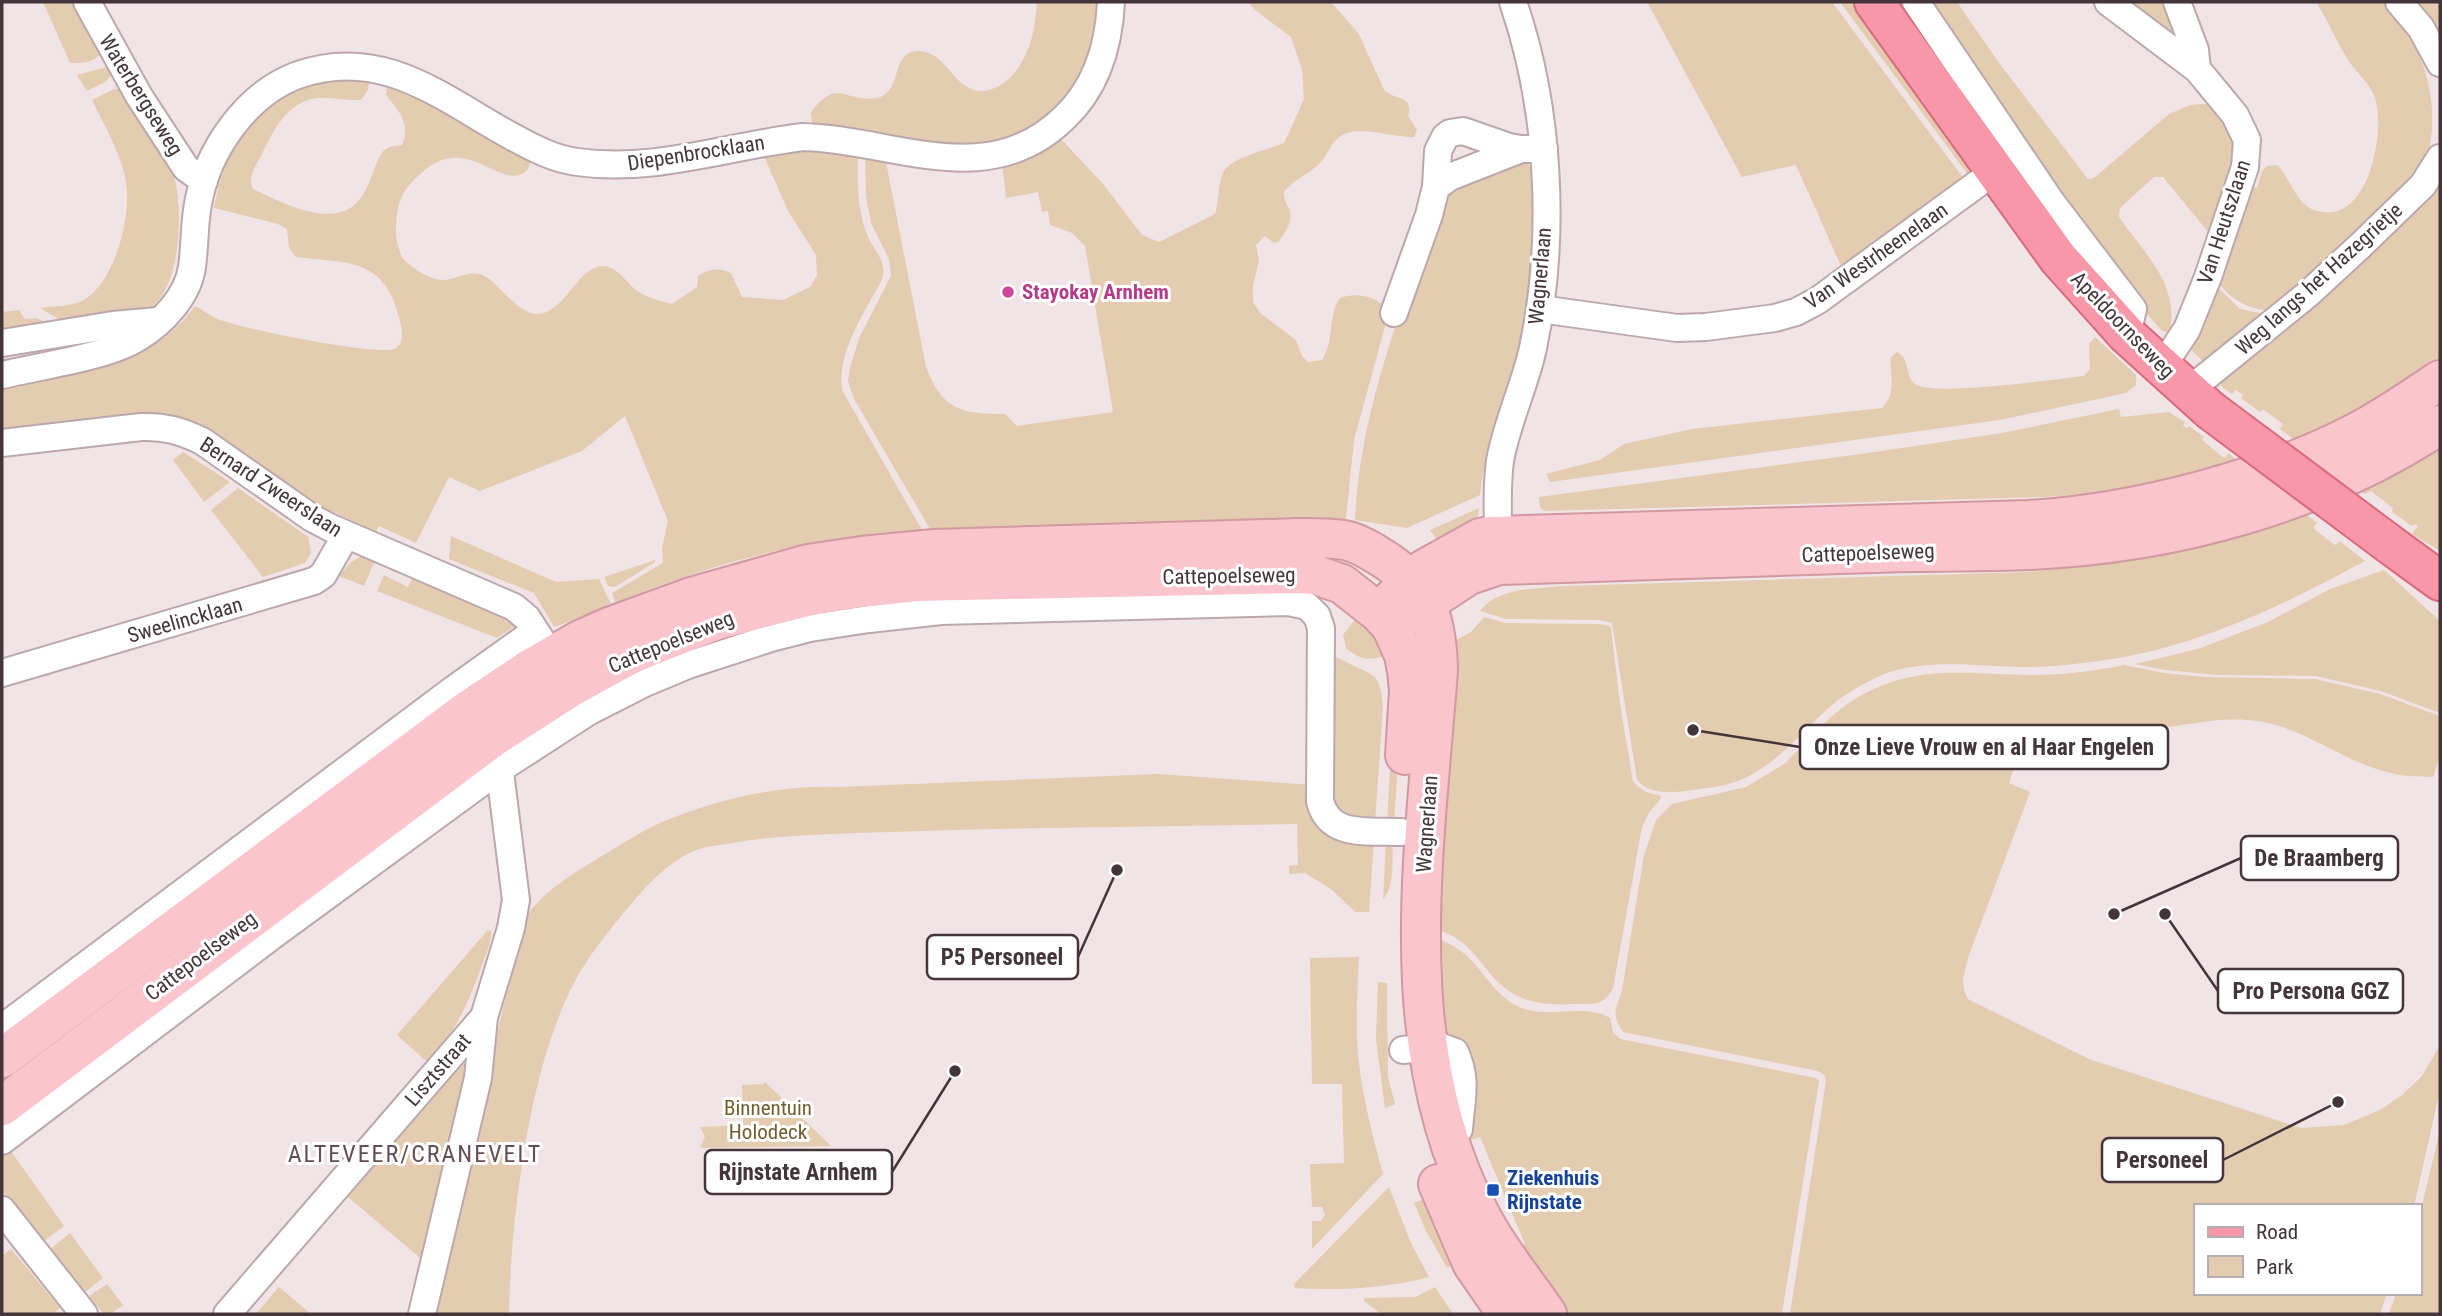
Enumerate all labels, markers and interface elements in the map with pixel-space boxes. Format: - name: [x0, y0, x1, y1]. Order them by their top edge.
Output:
- street label: Waterbergseweg: [94, 30, 188, 160]
- street label: Diepenbrocklaan: [626, 130, 766, 176]
- street label: Van Heutszlaan: [2193, 157, 2255, 287]
- street label: Van Westrheenelaan: [1800, 198, 1952, 314]
- street label: Weg langs het Hazegrietje: [2231, 198, 2407, 360]
- street label: Wagnerlaan: [1524, 226, 1556, 326]
- street label: Apeldoornseweg: [2066, 267, 2180, 383]
- place label: Stayokay Arnhem: [1022, 280, 1169, 304]
- marker: Stayokay Arnhem: [1000, 284, 1016, 300]
- street label: Bernard Zweerslaan: [195, 432, 347, 542]
- street label: Cattepoelseweg: [1801, 539, 1935, 567]
- street label: Cattepoelseweg: [1162, 563, 1296, 589]
- street label: Sweelincklaan: [125, 592, 245, 648]
- street label: Cattepoelseweg: [605, 606, 737, 678]
- callout: Onze Lieve Vrouw en al Haar Engelen: [1800, 725, 2168, 769]
- text: Onze Lieve Vrouw en al Haar Engelen: [1814, 734, 2154, 761]
- street label: Wagnerlaan: [1412, 774, 1442, 874]
- callout: De Braamberg: [2241, 836, 2398, 880]
- text: De Braamberg: [2254, 845, 2384, 872]
- street label: Cattepoelseweg: [141, 906, 261, 1006]
- callout: P5 Personeel: [927, 935, 1078, 979]
- text: P5 Personeel: [941, 944, 1063, 971]
- callout: Pro Persona GGZ: [2218, 969, 2403, 1013]
- text: Pro Persona GGZ: [2232, 978, 2390, 1005]
- street label: Lisztstraat: [400, 1029, 476, 1111]
- park label: Binnentuin Holodeck: [724, 1096, 812, 1144]
- callout: Personeel: [2102, 1138, 2223, 1182]
- district label: ALTEVEER/CRANEVELT: [288, 1140, 542, 1168]
- text: Personeel: [2116, 1147, 2208, 1174]
- callout: Rijnstate Arnhem: [705, 1150, 892, 1194]
- text: Rijnstate Arnhem: [718, 1159, 878, 1186]
- place label: Ziekenhuis Rijnstate: [1507, 1166, 1599, 1214]
- marker: Ziekenhuis Rijnstate: [1485, 1182, 1501, 1198]
- legend: [2194, 1204, 2421, 1295]
- text: Road: [2256, 1220, 2298, 1244]
- text: Park: [2256, 1255, 2294, 1279]

